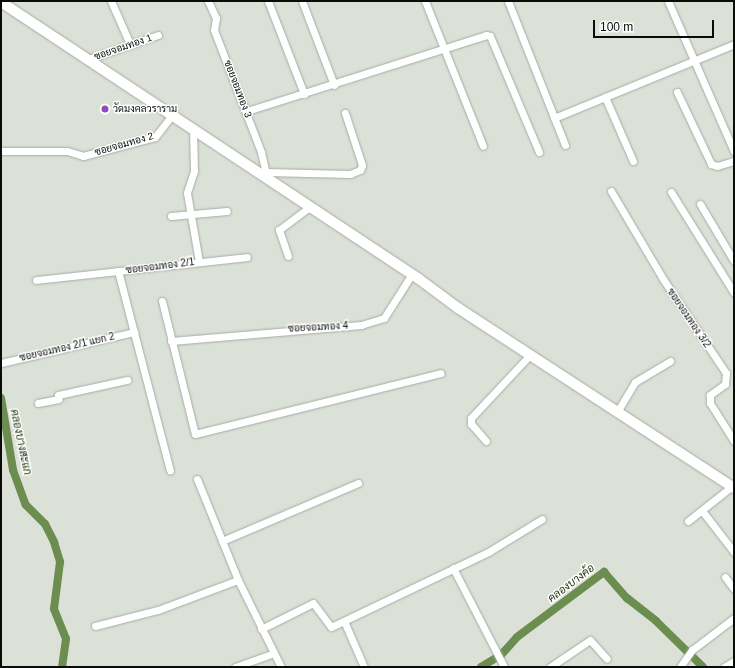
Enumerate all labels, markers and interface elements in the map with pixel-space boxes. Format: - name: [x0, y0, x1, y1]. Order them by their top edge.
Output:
- scale bar: [595, 12, 716, 38]
- text: 100 m: [600, 20, 633, 34]
- street label: ซอยจอมทอง 1: [92, 31, 154, 63]
- street label: ซอยจอมทอง 3: [222, 59, 254, 119]
- place label: วัดมงคลวราราม: [113, 103, 177, 115]
- marker: วัดมงคลวราราม: [100, 104, 110, 114]
- street label: ซอยจอมทอง 2: [93, 130, 155, 158]
- street label: ซอยจอมทอง 2/1: [125, 256, 195, 276]
- street label: ซอยจอมทอง 3/2: [665, 286, 713, 350]
- street label: ซอยจอมทอง 4: [287, 319, 349, 335]
- street label: ซอยจอมทอง 2/1 แยก 2: [18, 330, 116, 364]
- water label: คลองบางสะแก: [8, 408, 34, 476]
- water label: คลองบางค้อ: [545, 561, 597, 605]

